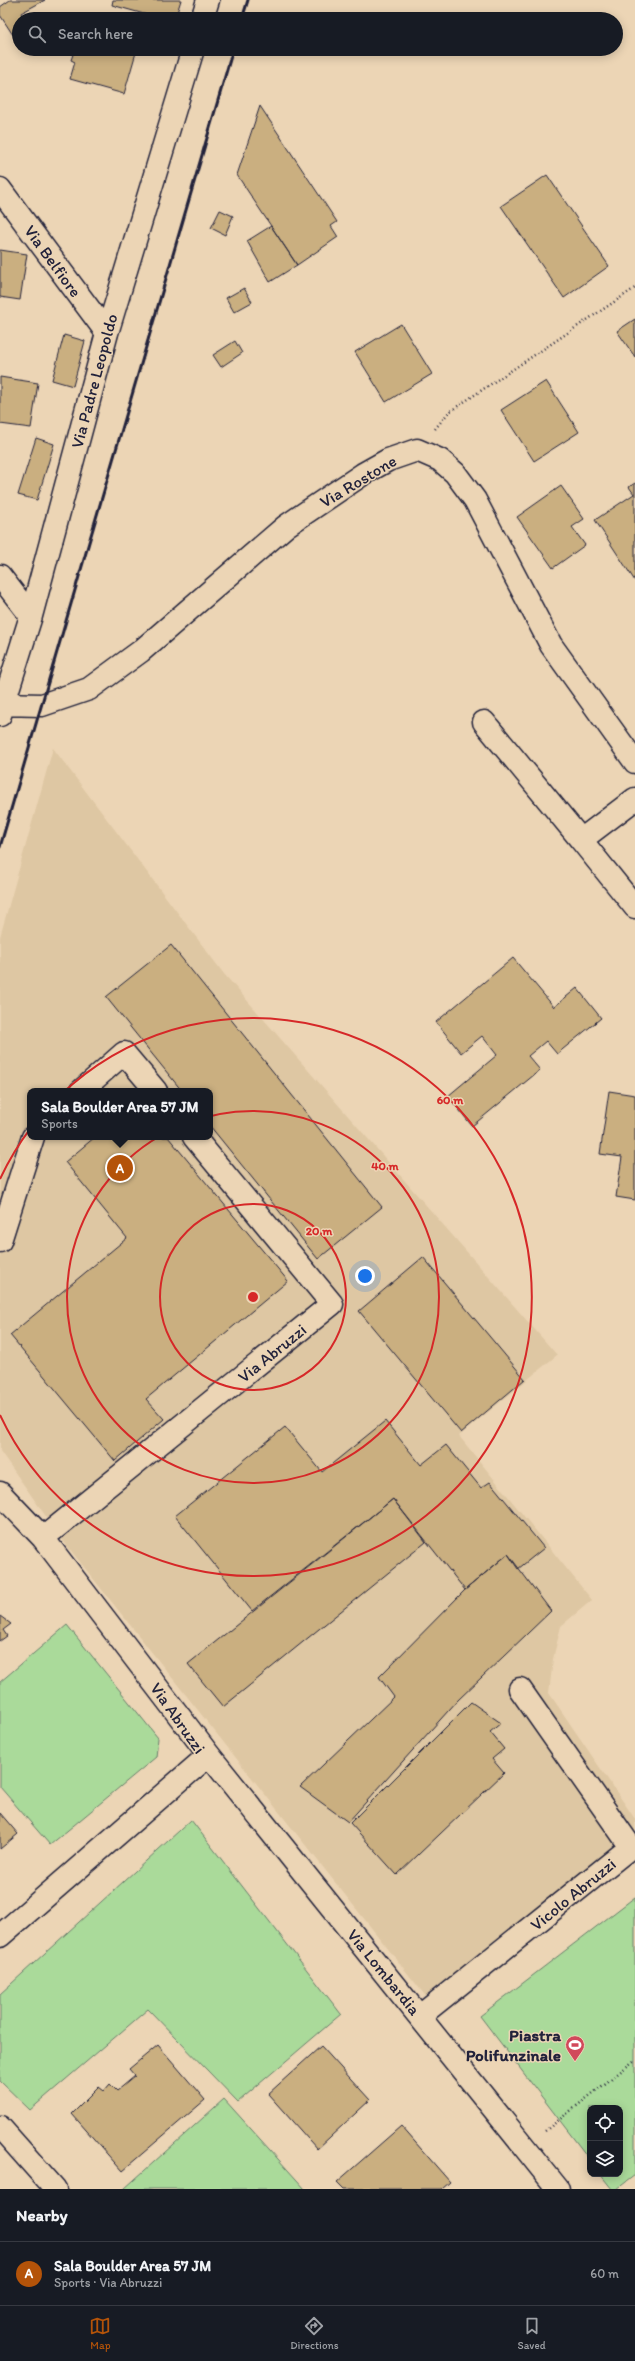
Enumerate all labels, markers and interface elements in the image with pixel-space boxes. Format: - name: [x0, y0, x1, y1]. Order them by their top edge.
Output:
- search box: [12, 12, 623, 56]
- icon: search: [26, 23, 48, 45]
- text: Search here: [58, 25, 133, 43]
- street label: Via Belfiore: [20, 221, 86, 301]
- street label: Via Padre Leopoldo: [66, 312, 122, 450]
- street label: Via Rostone: [316, 450, 400, 512]
- popup: [27, 1088, 213, 1140]
- text: 60 m: [437, 1093, 464, 1107]
- text: Sala Boulder Area 57 JM: [41, 1098, 199, 1116]
- text: Sports: [41, 1116, 78, 1131]
- pin: A: [107, 1153, 133, 1183]
- text: 40 m: [371, 1159, 400, 1173]
- text: 20 m: [306, 1224, 333, 1238]
- your location: [355, 1266, 375, 1286]
- centre of rings: [246, 1290, 260, 1304]
- street label: Via Abruzzi: [234, 1319, 310, 1387]
- street label: Via Abruzzi: [146, 1679, 210, 1757]
- street label: Vicolo Abruzzi: [526, 1853, 620, 1935]
- street label: Via Lombardia: [343, 1925, 425, 2019]
- place label: Piastra Polifunzinale: [466, 2025, 561, 2065]
- sports icon: Piastra Polifunzinale: [564, 2034, 586, 2062]
- map controls: [587, 2105, 623, 2177]
- button: locate: [587, 2105, 623, 2141]
- button: layers: [587, 2141, 623, 2177]
- text: Nearby: [16, 2205, 68, 2225]
- text: Sala Boulder Area 57 JM: [54, 2257, 211, 2275]
- text: A: [25, 2266, 33, 2281]
- text: 60 m: [590, 2266, 619, 2281]
- text: Sports · Via Abruzzi: [54, 2275, 162, 2290]
- tab: Map: [89, 2315, 111, 2352]
- tab: Directions: [290, 2315, 339, 2352]
- tab: Saved: [517, 2315, 546, 2352]

